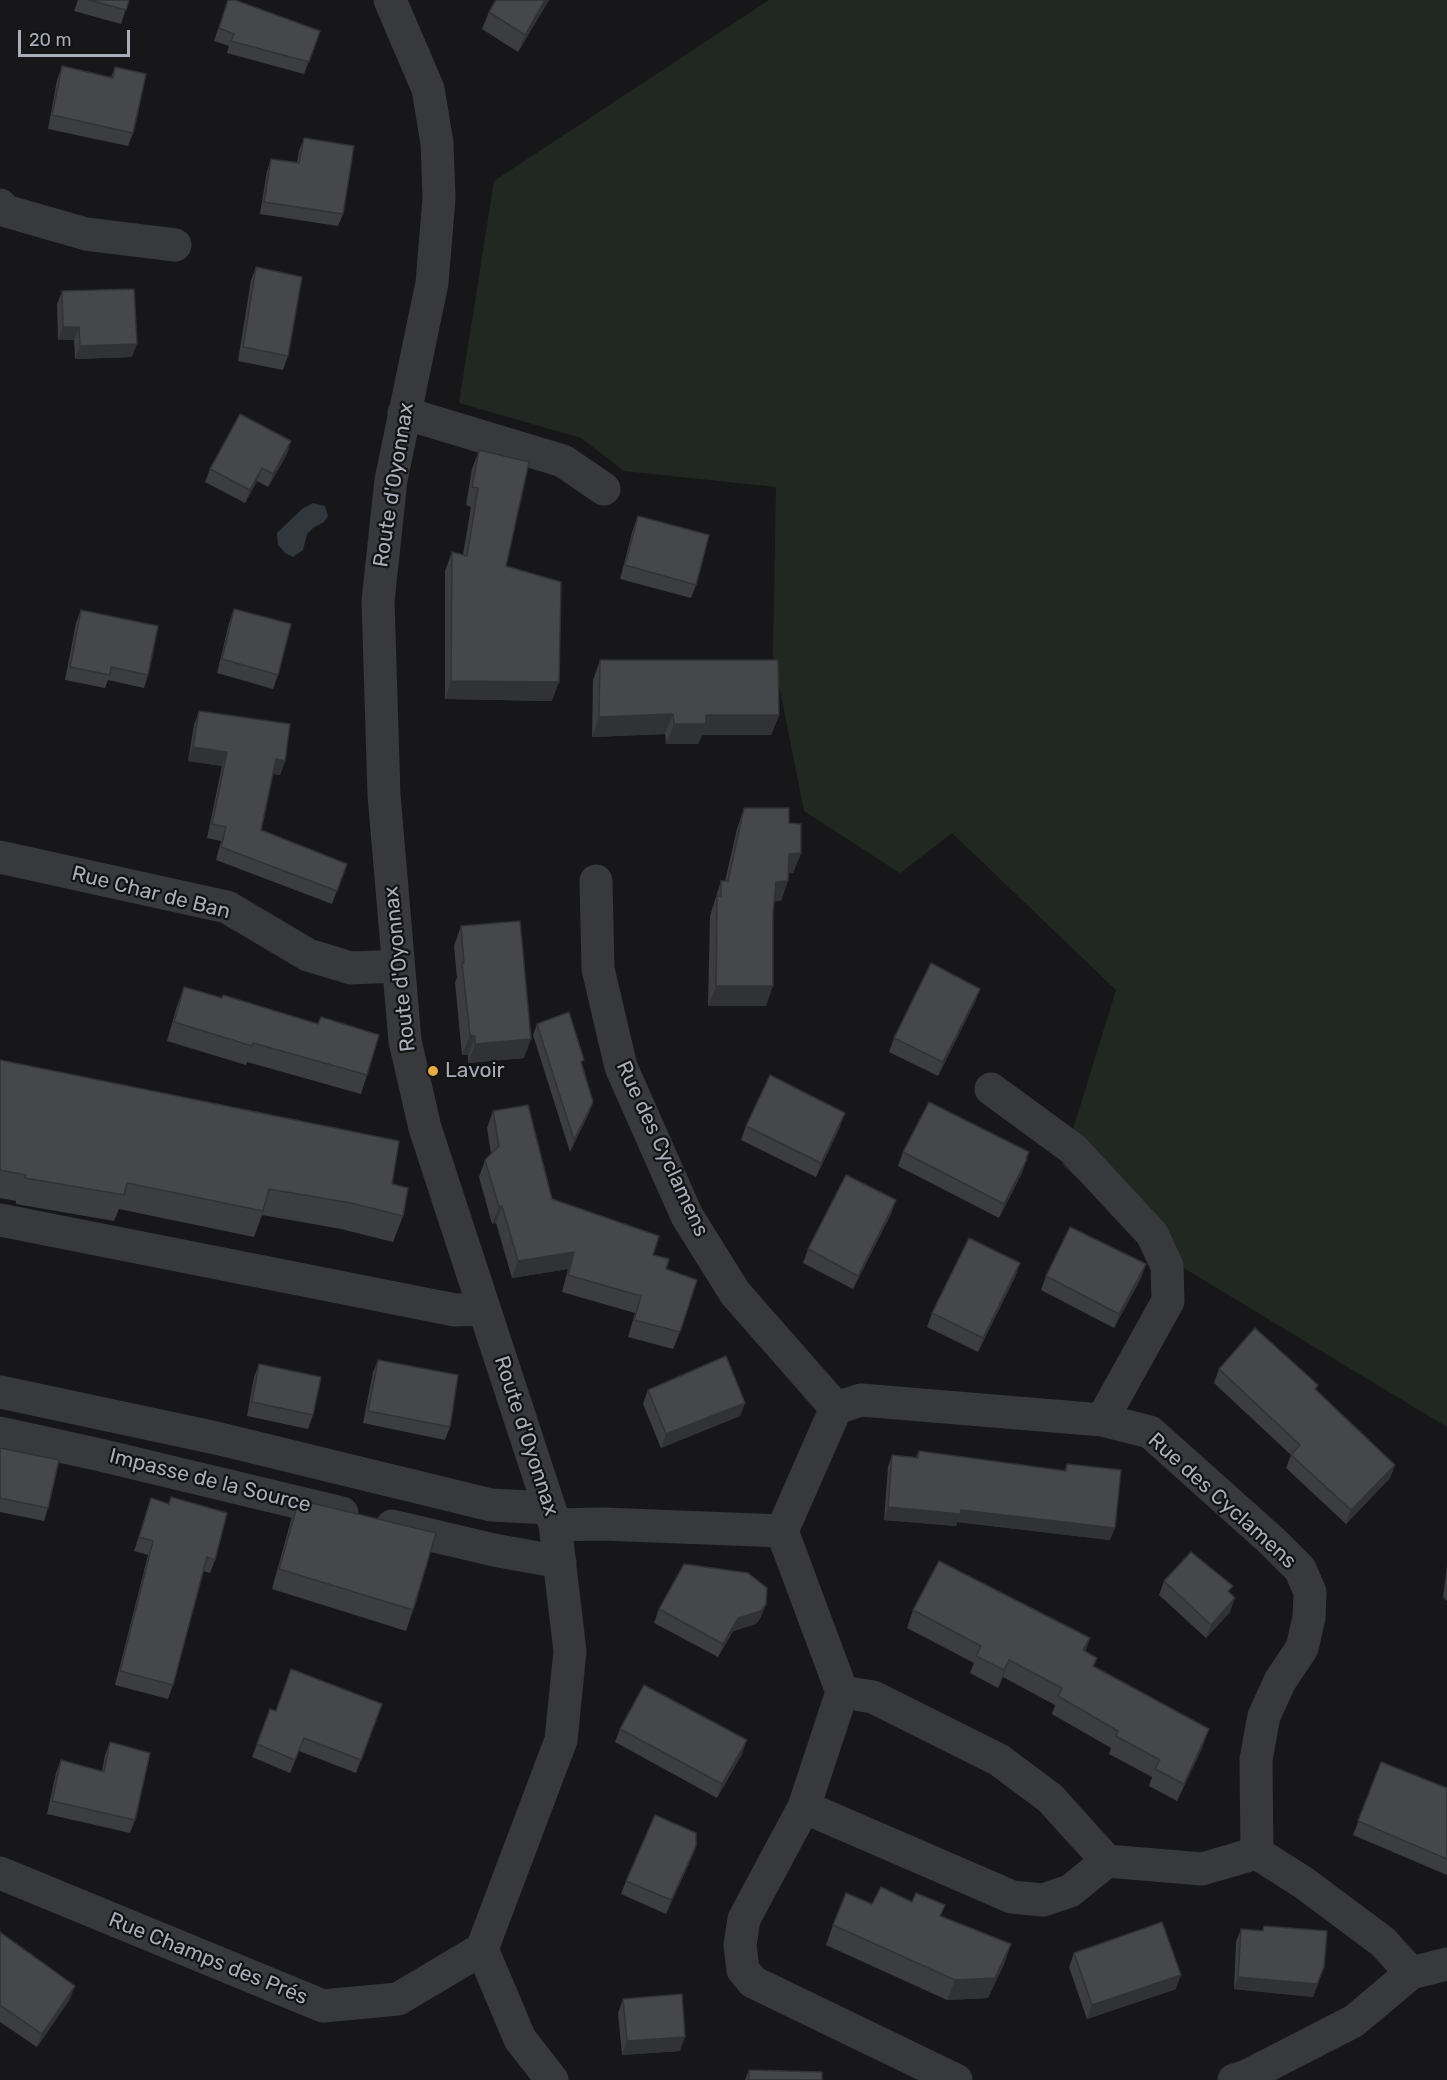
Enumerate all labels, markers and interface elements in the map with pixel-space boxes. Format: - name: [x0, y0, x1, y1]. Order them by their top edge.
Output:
- scale bar: [21, 18, 134, 56]
- text: 20 m: [29, 29, 71, 51]
- street label: Route d'Oyonnax: [369, 401, 419, 569]
- street label: Rue Char de Ban: [69, 861, 233, 925]
- street label: Route d'Oyonnax: [379, 885, 421, 1053]
- street label: Rue des Cyclamens: [610, 1057, 714, 1241]
- place label: Lavoir: [445, 1058, 505, 1084]
- marker: Lavoir: [426, 1064, 440, 1078]
- street label: Route d'Oyonnax: [488, 1353, 564, 1519]
- street label: Rue des Cyclamens: [1143, 1428, 1301, 1574]
- street label: Impasse de la Source: [107, 1444, 313, 1518]
- street label: Rue Champs des Prés: [105, 1908, 311, 2010]

